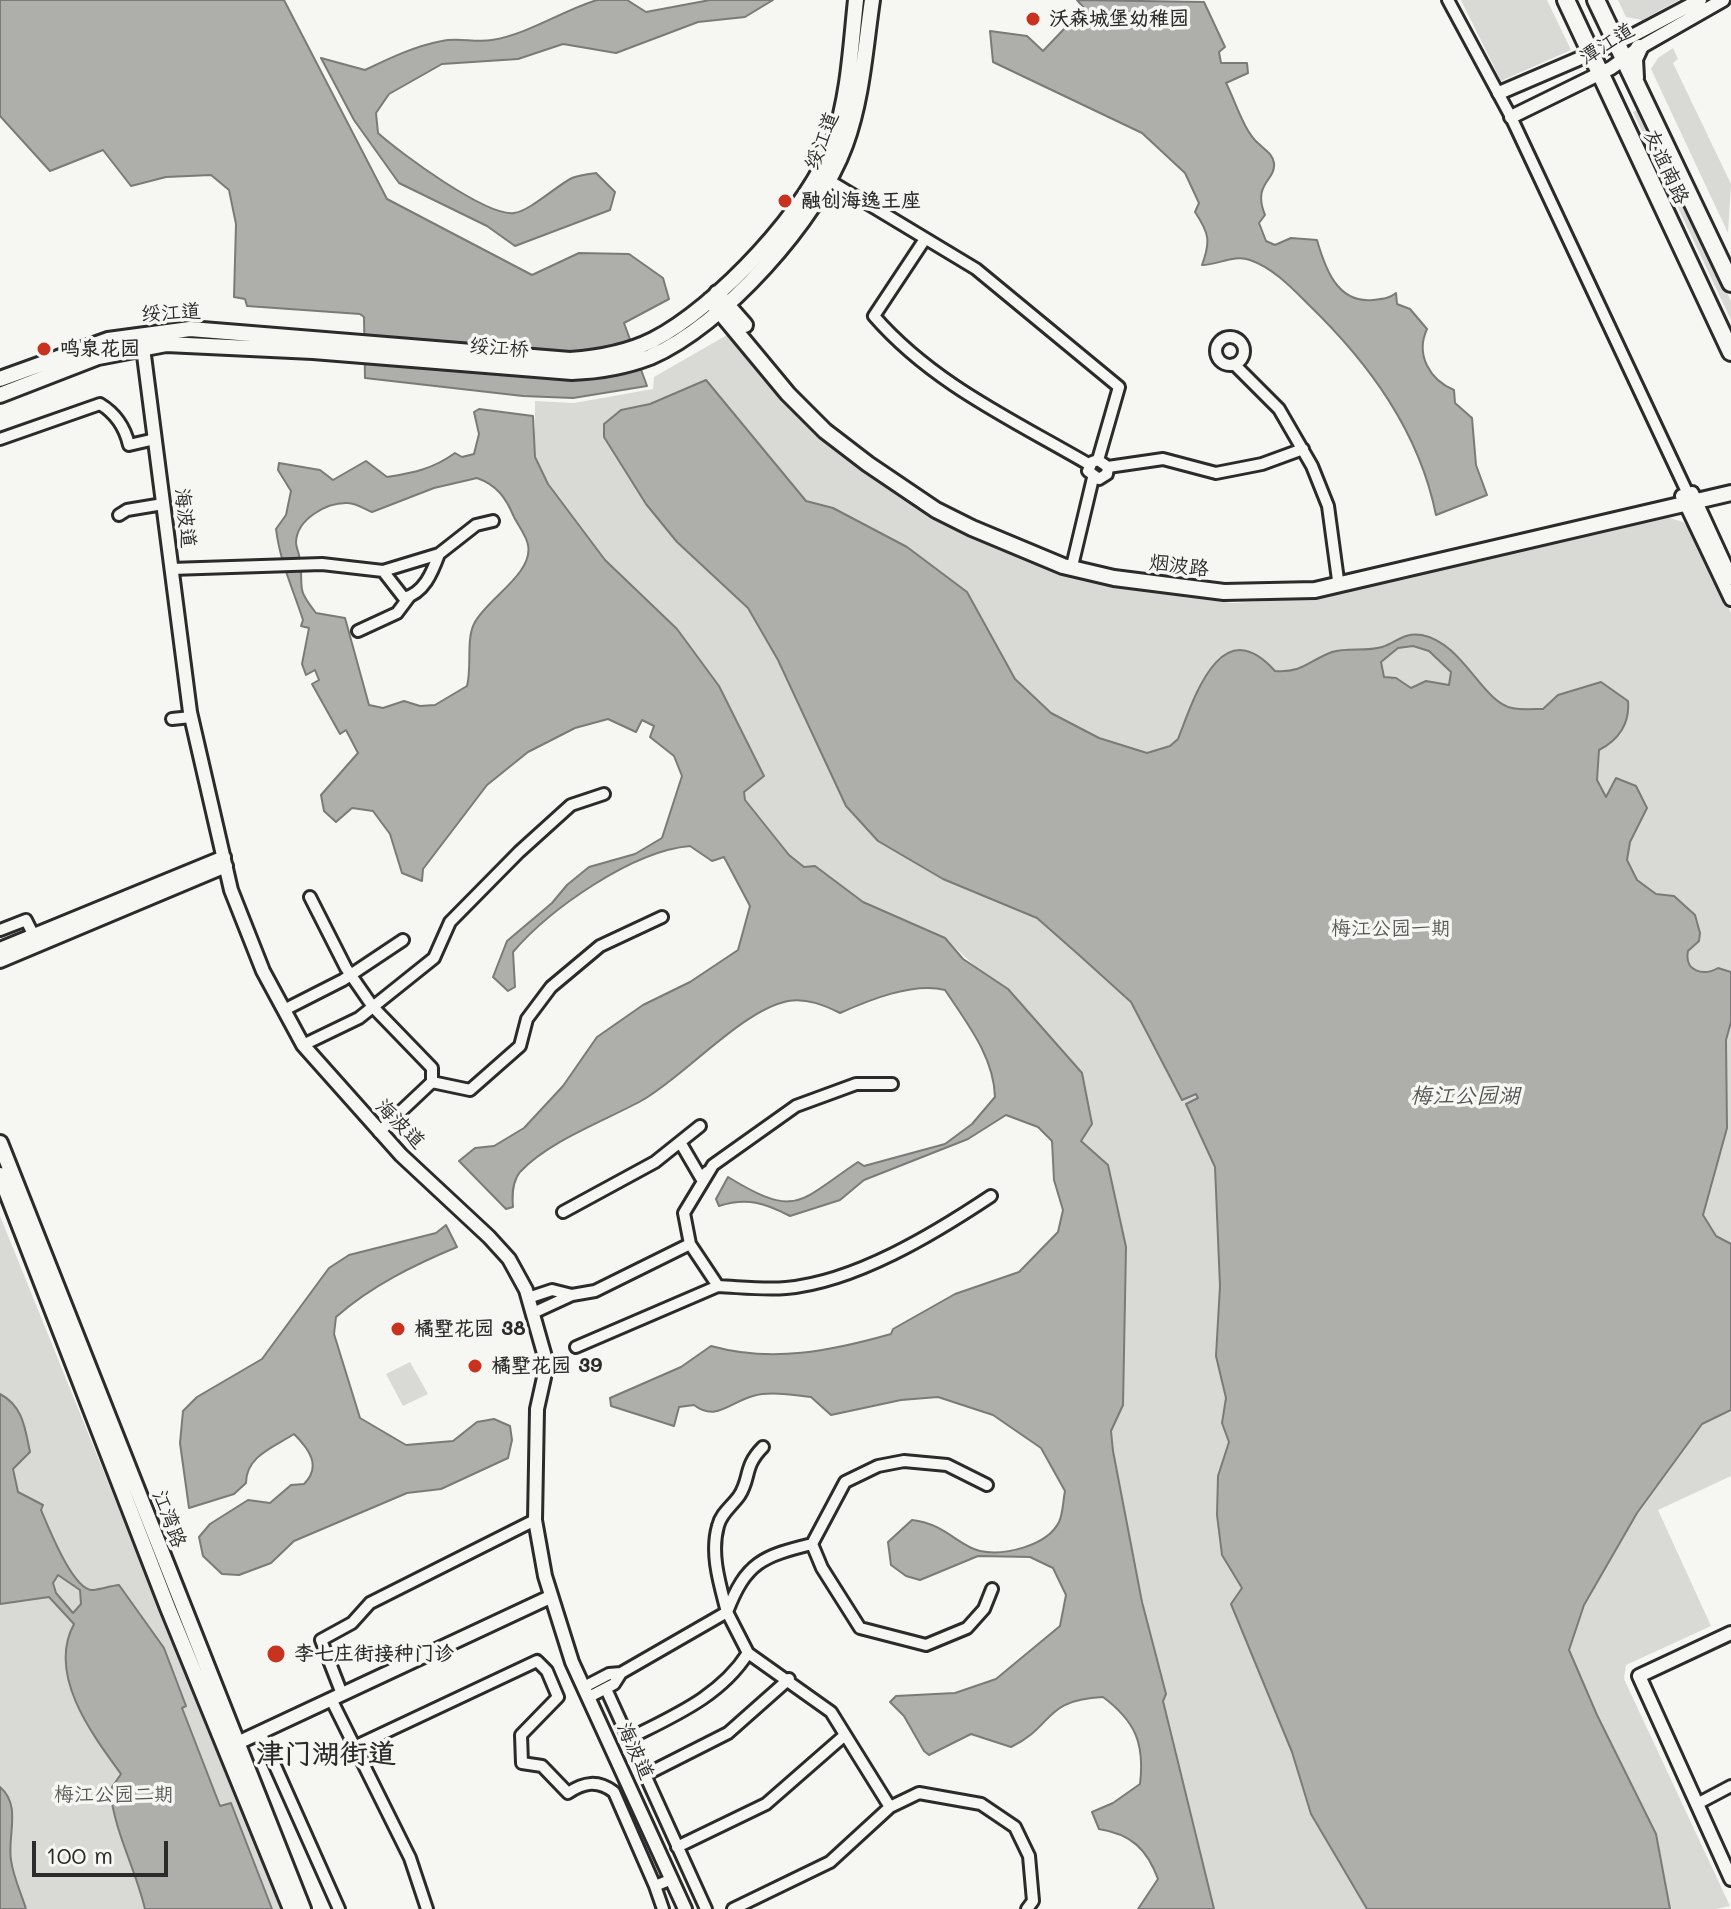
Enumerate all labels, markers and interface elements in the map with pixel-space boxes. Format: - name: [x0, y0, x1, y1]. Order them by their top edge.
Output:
- place label: 沃森城堡幼稚园: [1049, 7, 1189, 31]
- marker: 沃森城堡幼稚园: [1024, 10, 1042, 28]
- street label: 潭江道: [1575, 18, 1639, 70]
- street label: 绥江道: [800, 109, 844, 173]
- street label: 友谊南路: [1638, 126, 1694, 208]
- place label: 融创海逸王座: [801, 189, 921, 213]
- marker: 融创海逸王座: [776, 192, 794, 210]
- street label: 绥江道: [140, 299, 202, 327]
- street label: 绥江桥: [468, 334, 530, 362]
- place label: 鸣泉花园: [60, 337, 140, 361]
- marker: 鸣泉花园: [35, 340, 53, 358]
- street label: 海波道: [169, 487, 201, 549]
- street label: 烟波路: [1148, 550, 1210, 582]
- park label: 梅江公园一期: [1331, 917, 1451, 941]
- water label: 梅江公园湖: [1410, 1083, 1520, 1109]
- street label: 海波道: [370, 1094, 430, 1154]
- place label: 橘墅花园 38: [414, 1317, 526, 1341]
- marker: 橘墅花园 38: [389, 1320, 407, 1338]
- place label: 橘墅花园 39: [491, 1354, 602, 1378]
- marker: 橘墅花园 39: [466, 1357, 484, 1375]
- street label: 江湾路: [147, 1487, 191, 1551]
- place label: 李七庄街接种门诊: [294, 1642, 454, 1666]
- marker: 李七庄街接种门诊: [265, 1643, 287, 1665]
- street label: 海波道: [611, 1719, 659, 1783]
- district label: 津门湖街道: [256, 1737, 396, 1771]
- park label: 梅江公园二期: [54, 1783, 174, 1807]
- scale bar: [36, 1825, 172, 1875]
- text: 100 m: [46, 1839, 113, 1870]

